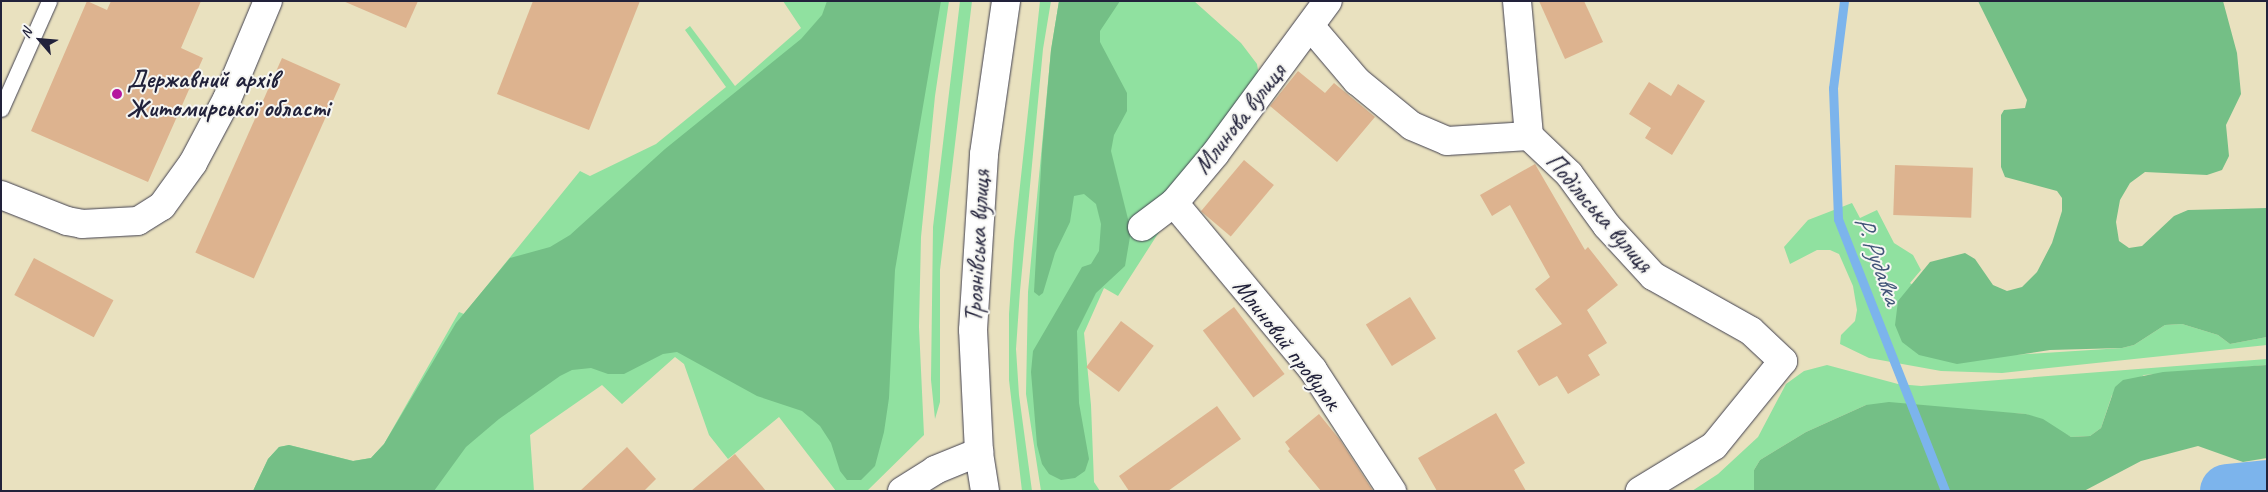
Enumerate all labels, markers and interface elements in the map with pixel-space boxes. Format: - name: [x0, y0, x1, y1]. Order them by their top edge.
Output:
- north arrow: [15, 15, 65, 65]
- text: N: [17, 25, 36, 41]
- street label: Млинова вулиця: [1188, 58, 1292, 180]
- place label: Державний архів Житомирської області: [127, 65, 330, 124]
- marker: Державний архів Житомирської області: [111, 88, 123, 100]
- street label: Подільська вулиця: [1539, 147, 1659, 279]
- street label: Троянівська вулиця: [959, 169, 997, 323]
- water label: Р. Рудавка: [1848, 212, 1908, 308]
- street label: Млиновий провулок: [1226, 272, 1348, 416]

